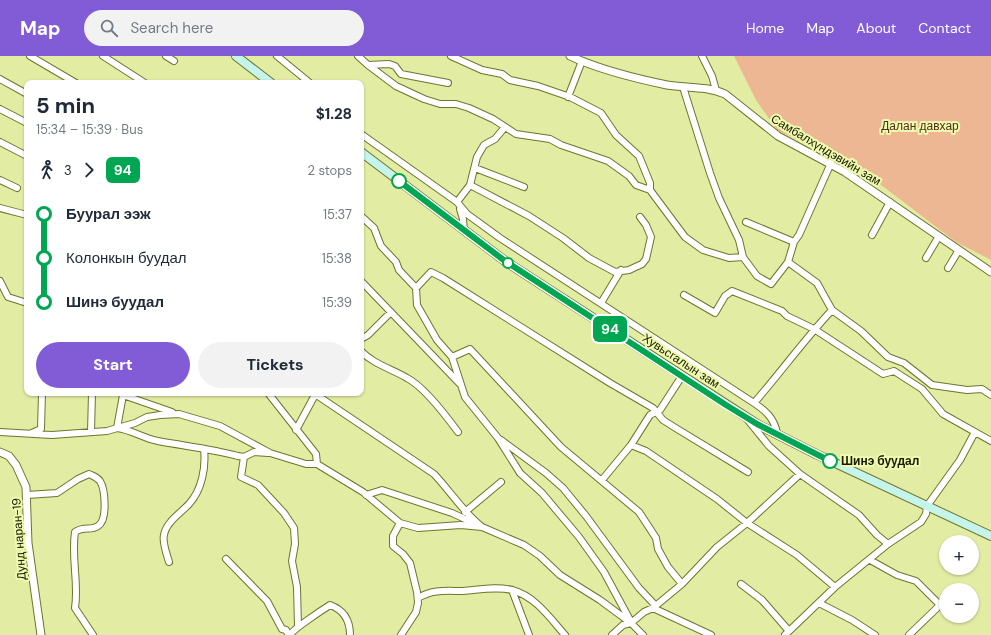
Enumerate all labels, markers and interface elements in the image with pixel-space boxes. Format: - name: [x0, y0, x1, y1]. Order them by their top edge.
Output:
- search box: [84, 10, 364, 46]
- text: Map: [20, 16, 60, 41]
- icon: search: [98, 17, 120, 39]
- text: Search here: [130, 18, 213, 38]
- text: Home: [746, 19, 784, 37]
- text: Map: [806, 19, 834, 37]
- text: About: [856, 19, 896, 37]
- text: Contact: [918, 19, 971, 37]
- text: 5 min: [36, 91, 95, 120]
- text: $1.28: [316, 104, 352, 124]
- street label: Самбалхүндэвийн зам: [768, 111, 884, 189]
- park label: Далан давхар: [881, 118, 959, 134]
- text: 15:34 – 15:39 · Bus: [36, 121, 143, 138]
- icon: walk: [36, 159, 58, 181]
- icon: forward: [78, 159, 100, 181]
- text: 94: [114, 161, 132, 179]
- text: 3: [64, 162, 72, 179]
- text: 2 stops: [308, 162, 352, 179]
- unlabelled marker: [391, 173, 407, 189]
- text: Буурал ээж: [66, 204, 151, 224]
- text: 15:37: [323, 206, 352, 223]
- text: Колонкын буудал: [66, 248, 187, 268]
- text: 15:38: [322, 250, 352, 267]
- unlabelled marker: [502, 257, 514, 269]
- text: Шинэ буудал: [66, 292, 164, 312]
- text: 15:39: [322, 294, 352, 311]
- line badge: 94: [592, 316, 628, 342]
- text: 94: [601, 320, 619, 338]
- street label: Хувьсгалын зам: [639, 330, 723, 392]
- button: Start: [36, 342, 190, 388]
- button: Tickets: [198, 342, 352, 388]
- marker: Шинэ буудал: [822, 453, 838, 469]
- place label: Шинэ буудал: [841, 453, 919, 469]
- street label: Дунд наран-19: [8, 497, 30, 581]
- map controls: [939, 535, 979, 623]
- button: +: [939, 535, 979, 575]
- button: −: [939, 583, 979, 623]

